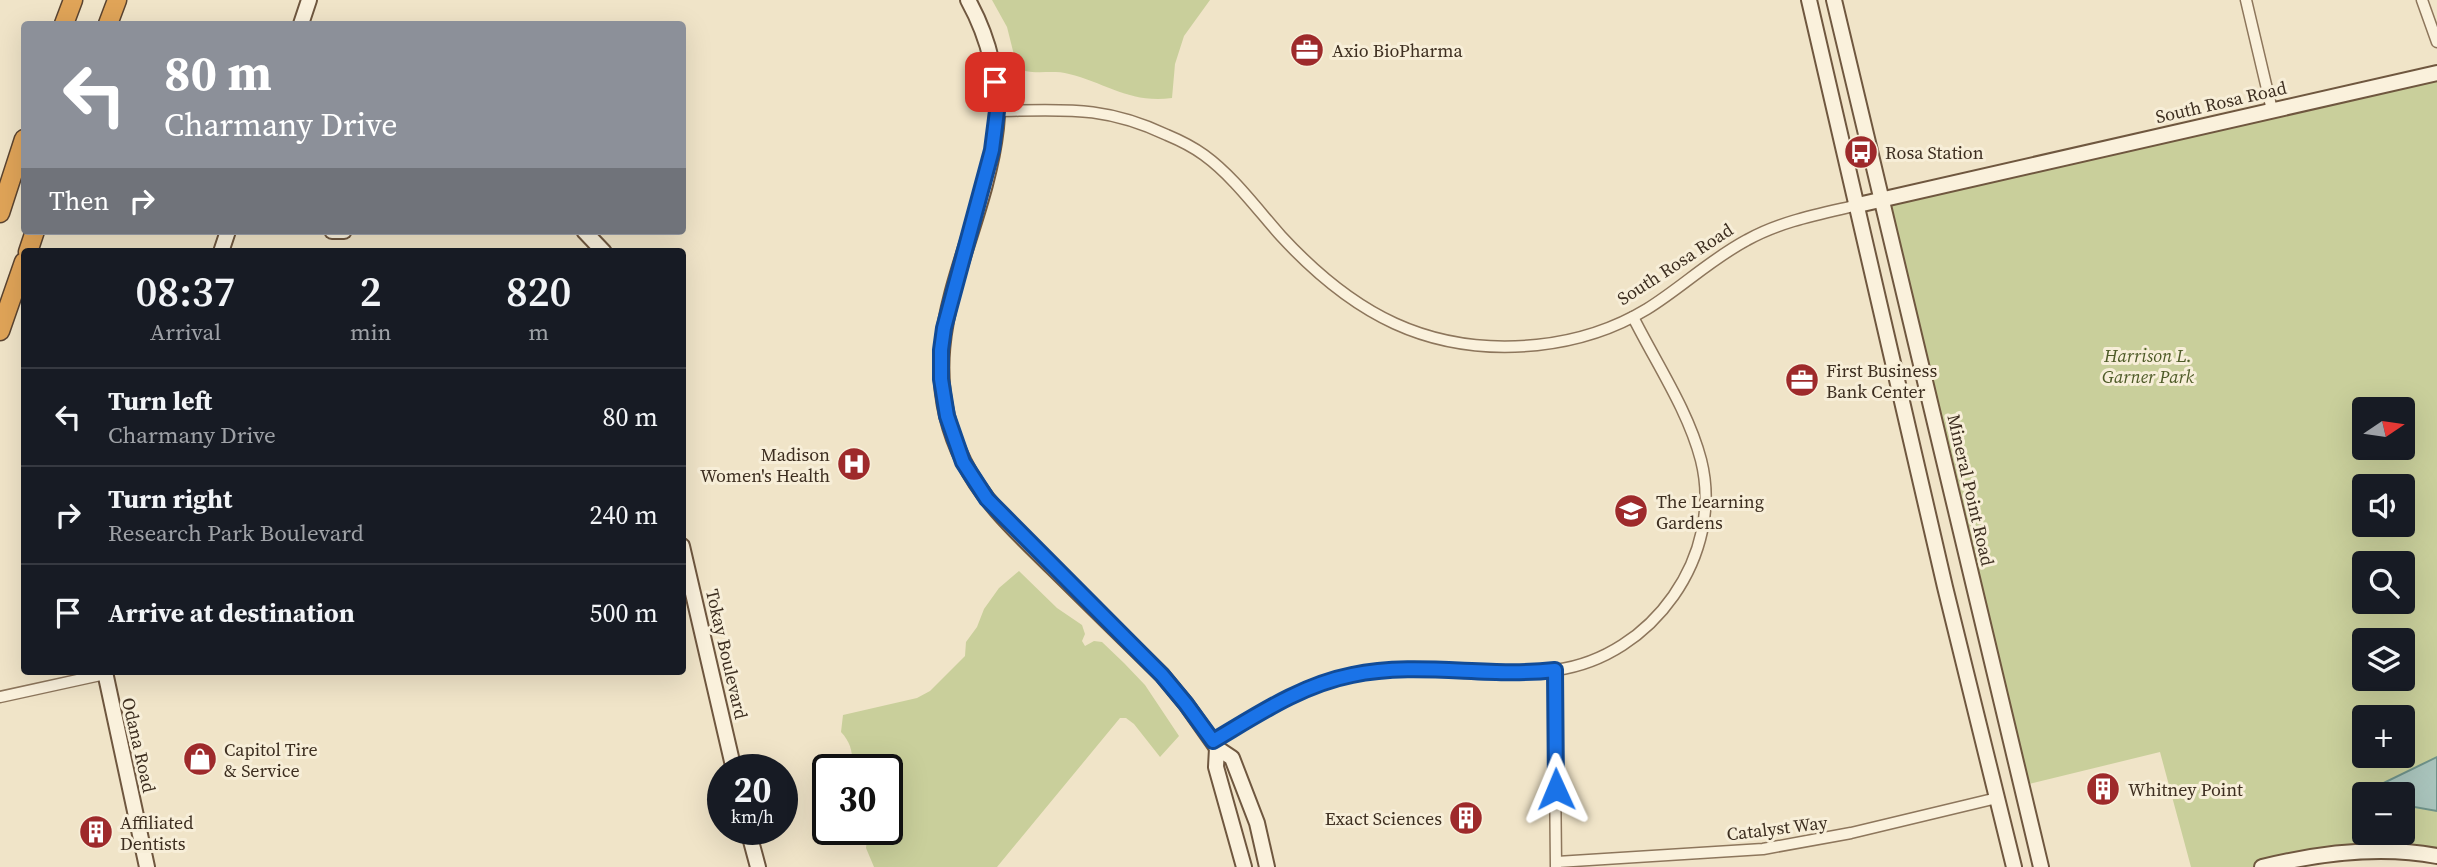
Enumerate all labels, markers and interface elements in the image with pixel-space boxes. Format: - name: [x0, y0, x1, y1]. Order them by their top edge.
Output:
- office icon: Axio BioPharma: [1288, 31, 1326, 69]
- place label: Axio BioPharma: [1332, 38, 1463, 63]
- text: 80 m: [164, 39, 272, 106]
- icon: left: [49, 49, 140, 140]
- pin: [965, 52, 1025, 112]
- icon: arrive: [976, 63, 1014, 101]
- street label: South Rosa Road: [2153, 75, 2289, 129]
- text: Charmany Drive: [164, 103, 397, 147]
- bus stop icon: Rosa Station: [1842, 133, 1880, 171]
- place label: Rosa Station: [1885, 140, 1984, 165]
- icon: right: [123, 182, 161, 220]
- text: Then: [49, 183, 109, 219]
- street label: South Rosa Road: [1612, 217, 1738, 311]
- text: 08:37: [135, 262, 235, 320]
- text: 2: [360, 262, 382, 320]
- text: 820: [506, 262, 571, 320]
- text: Arrival: [150, 316, 221, 348]
- text: min: [350, 316, 391, 348]
- text: m: [528, 316, 549, 348]
- park label: Harrison L. Garner Park: [2102, 343, 2194, 389]
- place label: First Business Bank Center: [1826, 358, 1937, 404]
- office icon: First Business Bank Center: [1783, 361, 1821, 399]
- text: Turn left: [108, 383, 212, 419]
- north arrow: [2352, 397, 2415, 460]
- map controls: [2352, 397, 2415, 845]
- icon: left: [49, 398, 87, 436]
- text: 80 m: [603, 399, 658, 435]
- street label: Mineral Point Road: [1941, 412, 2001, 568]
- text: Charmany Drive: [108, 419, 276, 451]
- place label: Madison Women's Health: [700, 442, 830, 488]
- hospital icon: Madison Women's Health: [835, 445, 873, 483]
- button: sound: [2352, 474, 2415, 537]
- text: Turn right: [108, 481, 232, 517]
- place label: The Learning Gardens: [1656, 489, 1764, 535]
- school or university icon: The Learning Gardens: [1612, 492, 1650, 530]
- icon: right: [49, 496, 87, 534]
- text: 240 m: [590, 497, 658, 533]
- text: Research Park Boulevard: [108, 517, 364, 549]
- button: search: [2352, 551, 2415, 614]
- street label: Tokay Boulevard: [700, 586, 754, 722]
- icon: arrive: [49, 594, 87, 632]
- text: Arrive at destination: [108, 595, 355, 631]
- text: 500 m: [590, 595, 658, 631]
- button: layers: [2352, 628, 2415, 691]
- street label: Odana Road: [116, 695, 162, 795]
- button: +: [2352, 705, 2415, 768]
- place label: Capitol Tire & Service: [224, 737, 318, 783]
- shop icon: Capitol Tire & Service: [181, 740, 219, 778]
- position arrow: [1519, 752, 1593, 826]
- speed limit sign: 30: [812, 754, 903, 845]
- text: 20: [734, 766, 771, 814]
- building icon: Whitney Point: [2084, 770, 2122, 808]
- place label: Whitney Point: [2128, 777, 2243, 802]
- button: −: [2352, 782, 2415, 845]
- building icon: Exact Sciences: [1447, 799, 1485, 837]
- text: km/h: [731, 804, 774, 829]
- place label: Exact Sciences: [1325, 806, 1442, 831]
- street label: Catalyst Way: [1725, 809, 1830, 847]
- place label: Affiliated Dentists: [120, 810, 193, 856]
- building icon: Affiliated Dentists: [77, 813, 115, 851]

